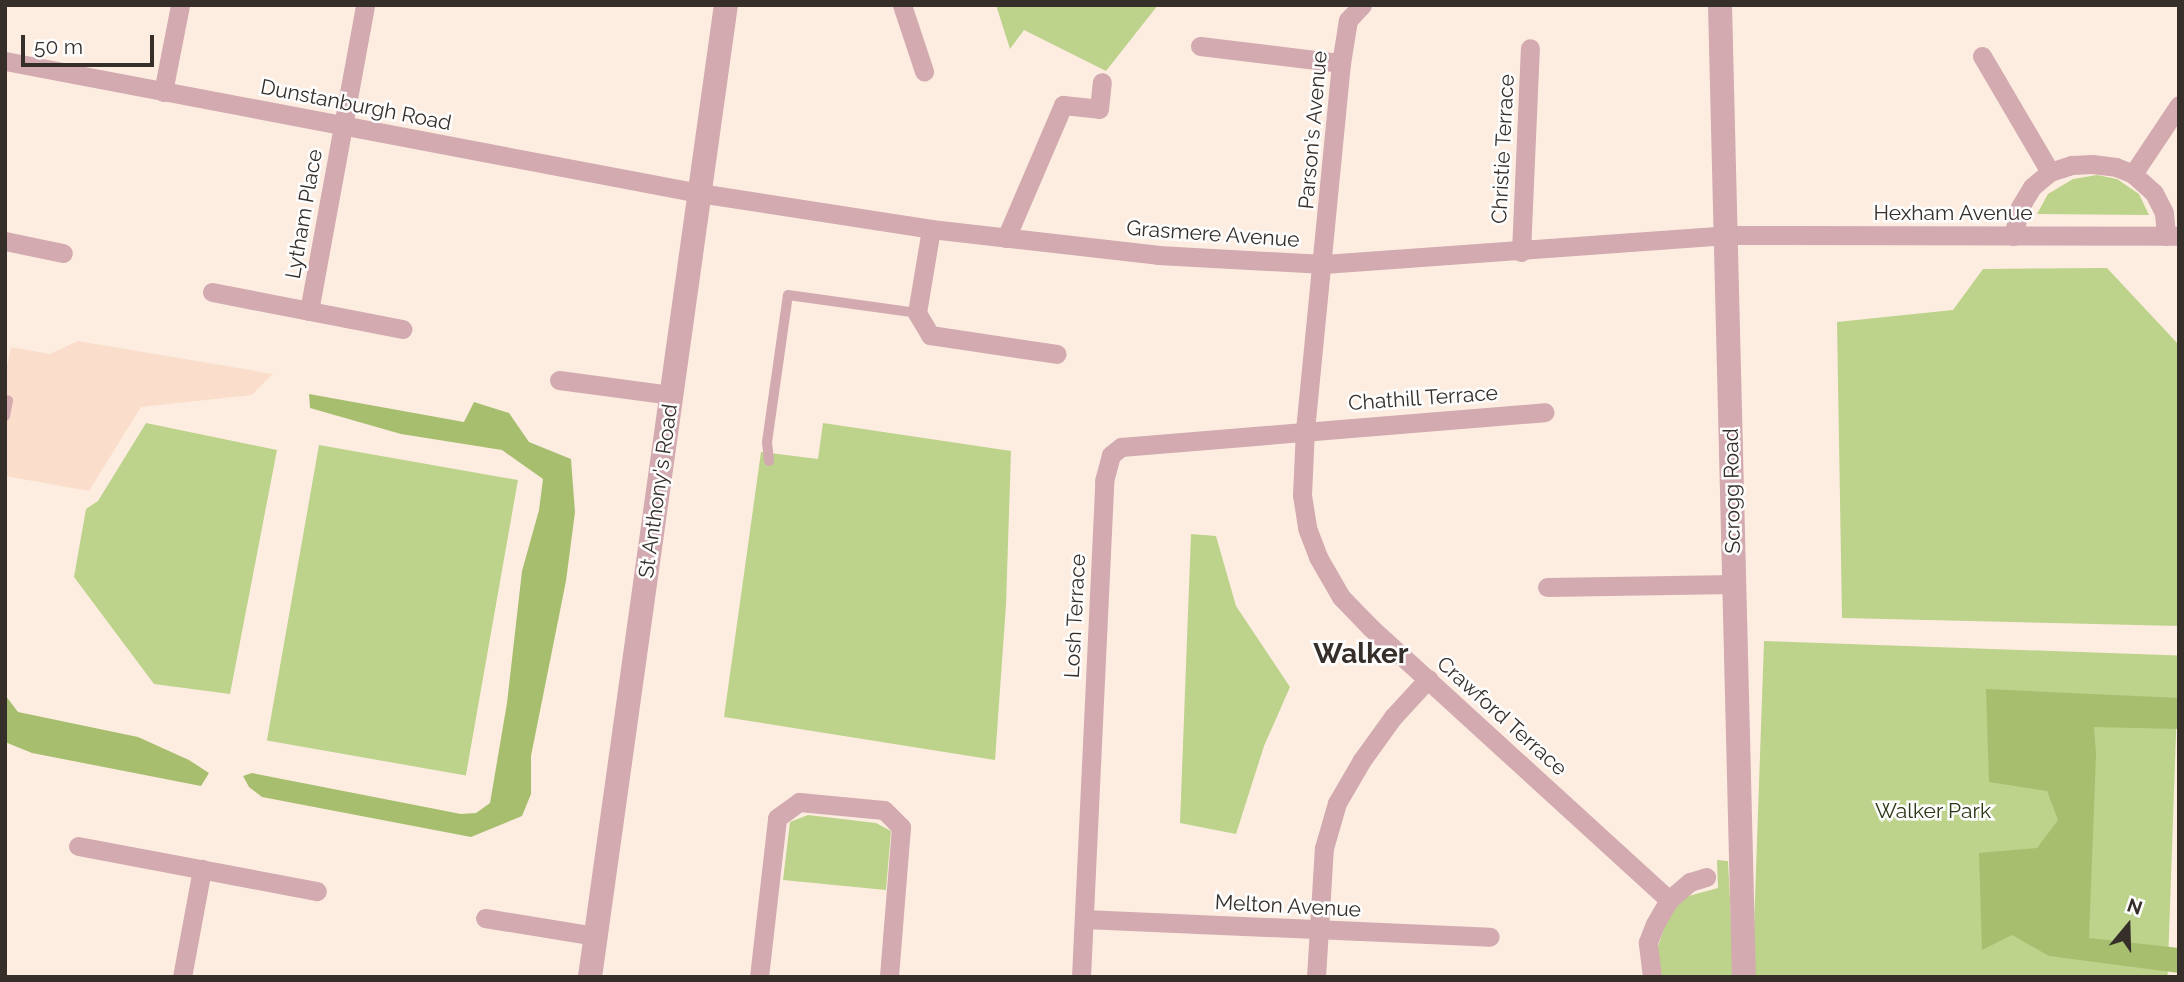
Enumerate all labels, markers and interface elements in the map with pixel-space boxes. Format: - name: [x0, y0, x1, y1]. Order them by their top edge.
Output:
- scale bar: [24, 21, 158, 65]
- text: 50 m: [34, 34, 83, 59]
- street label: Parson's Avenue: [1293, 49, 1333, 211]
- street label: Christie Terrace: [1486, 73, 1520, 225]
- street label: Dunstanburgh Road: [258, 74, 454, 136]
- street label: Lytham Place: [280, 147, 328, 281]
- street label: Hexham Avenue: [1873, 200, 2033, 226]
- street label: Grasmere Avenue: [1125, 215, 1301, 253]
- street label: Chathill Terrace: [1347, 380, 1499, 416]
- street label: St Anthony's Road: [633, 402, 683, 580]
- street label: Scrogg Road: [1718, 428, 1746, 554]
- street label: Losh Terrace: [1059, 553, 1091, 679]
- district label: Walker: [1313, 637, 1409, 671]
- street label: Crawford Terrace: [1431, 651, 1573, 781]
- park label: Walker Park: [1875, 798, 1991, 824]
- street label: Melton Avenue: [1214, 890, 1362, 922]
- north arrow: [2093, 891, 2163, 961]
- text: N: [2124, 893, 2145, 919]

